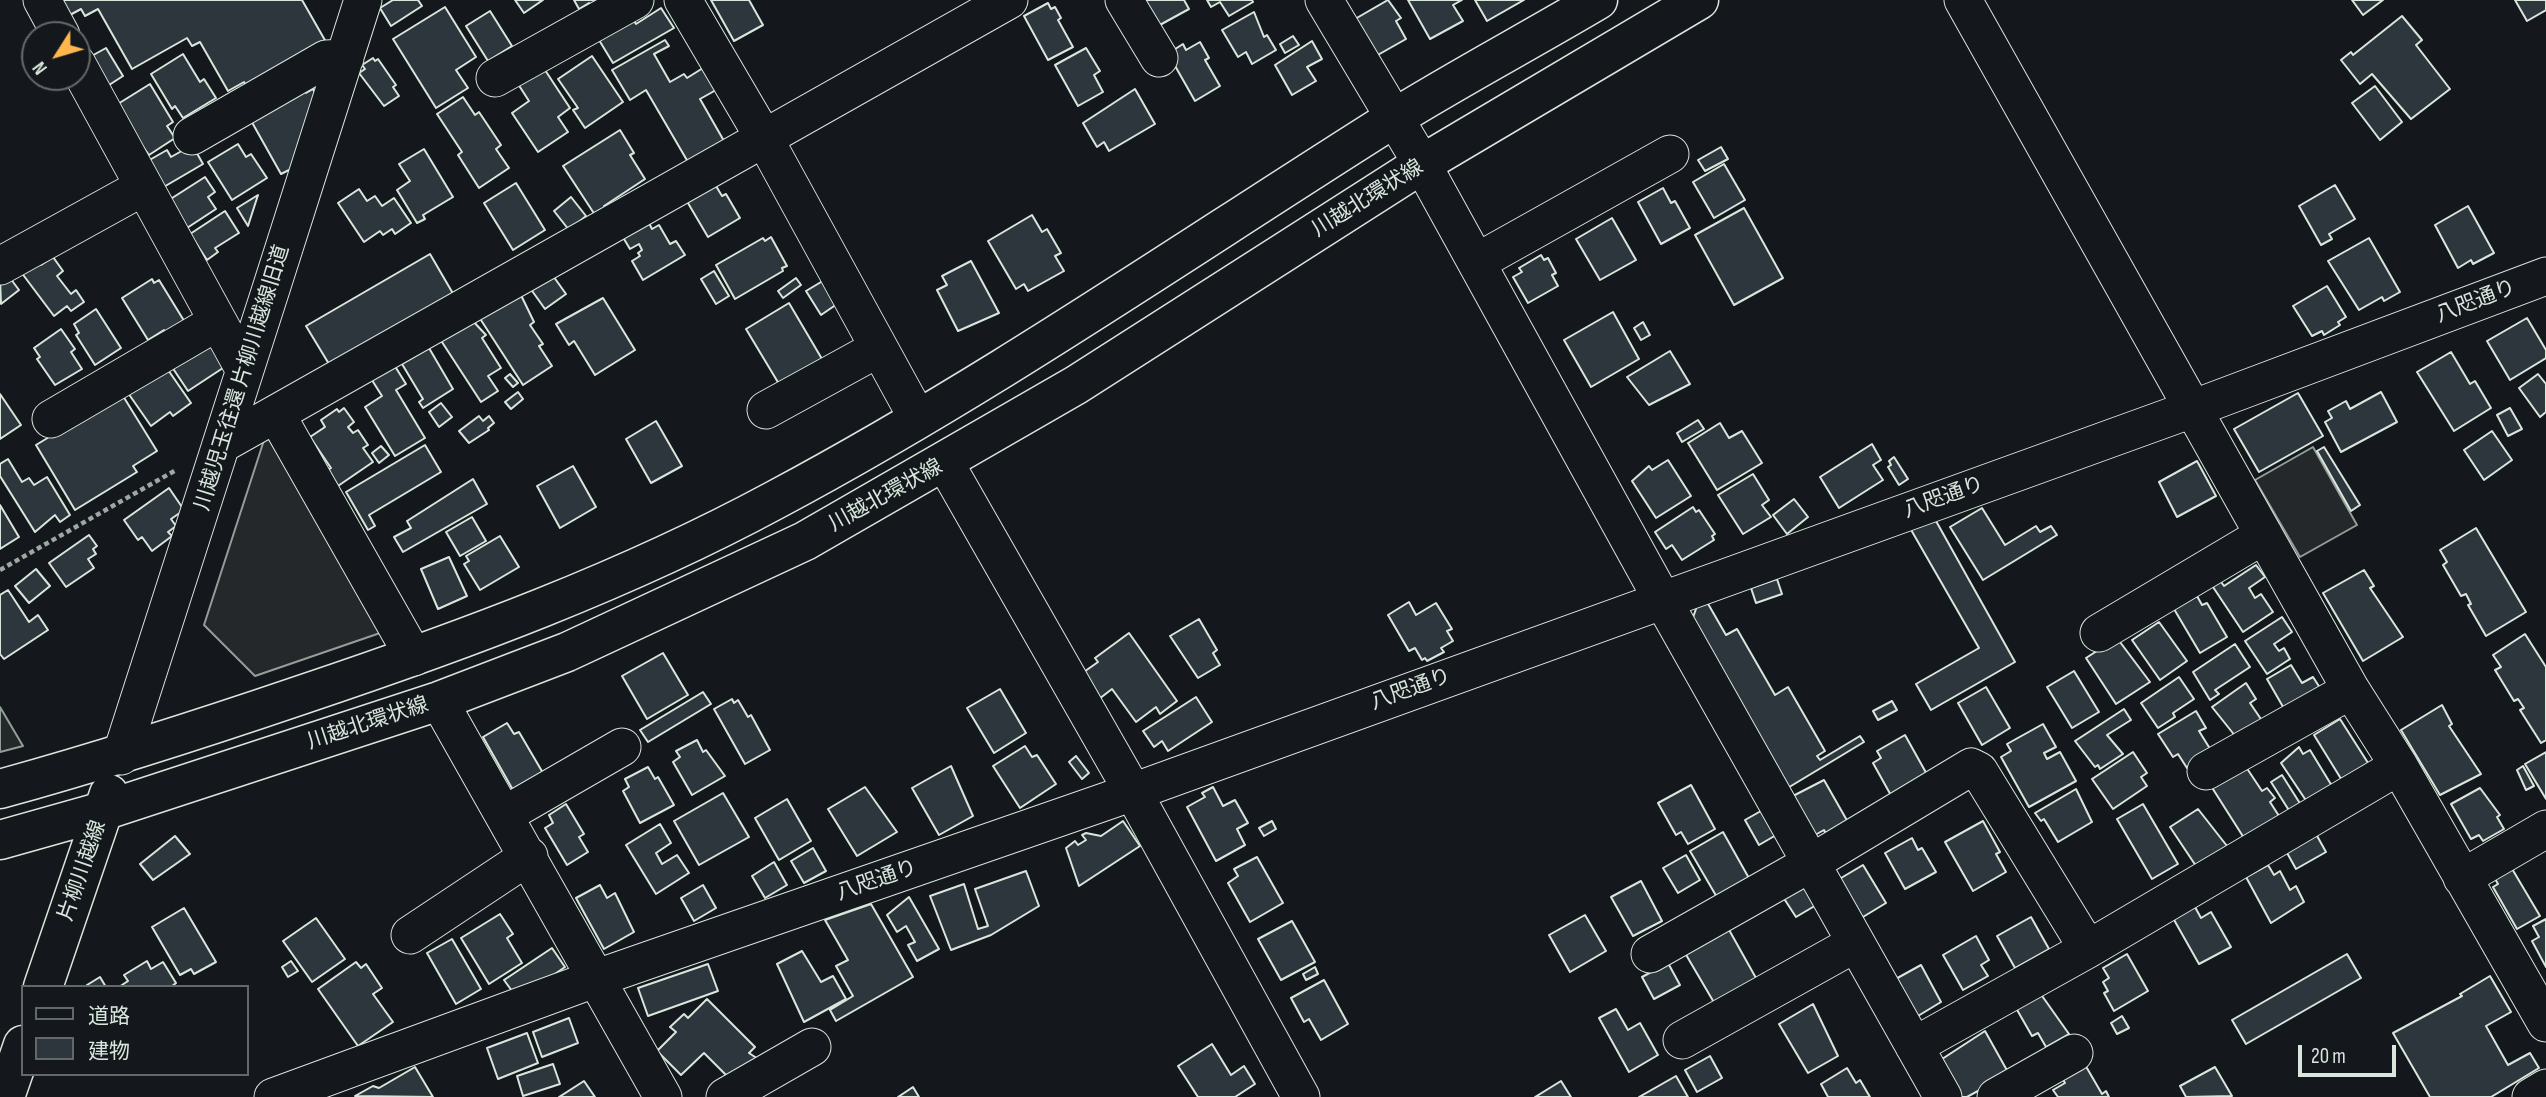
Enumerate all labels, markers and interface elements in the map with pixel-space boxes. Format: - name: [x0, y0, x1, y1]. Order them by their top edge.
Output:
- north arrow: [21, 21, 91, 91]
- text: N: [28, 57, 53, 79]
- street label: 川越北環状線: [1308, 155, 1428, 243]
- street label: 川越児玉往還 片柳川越線旧道: [191, 242, 295, 514]
- street label: 八咫通り: [2432, 275, 2520, 329]
- street label: 川越北環状線: [825, 454, 947, 538]
- street label: 八咫通り: [1900, 472, 1988, 524]
- street label: 八咫通り: [1367, 664, 1455, 716]
- street label: 川越北環状線: [304, 693, 432, 755]
- street label: 片柳川越線: [54, 817, 112, 925]
- street label: 八咫通り: [833, 855, 921, 907]
- legend: [21, 985, 248, 1076]
- text: 道路: [88, 1004, 130, 1029]
- scale bar: [2301, 1030, 2399, 1074]
- text: 建物: [88, 1039, 130, 1064]
- text: 20 m: [2311, 1044, 2346, 1069]

